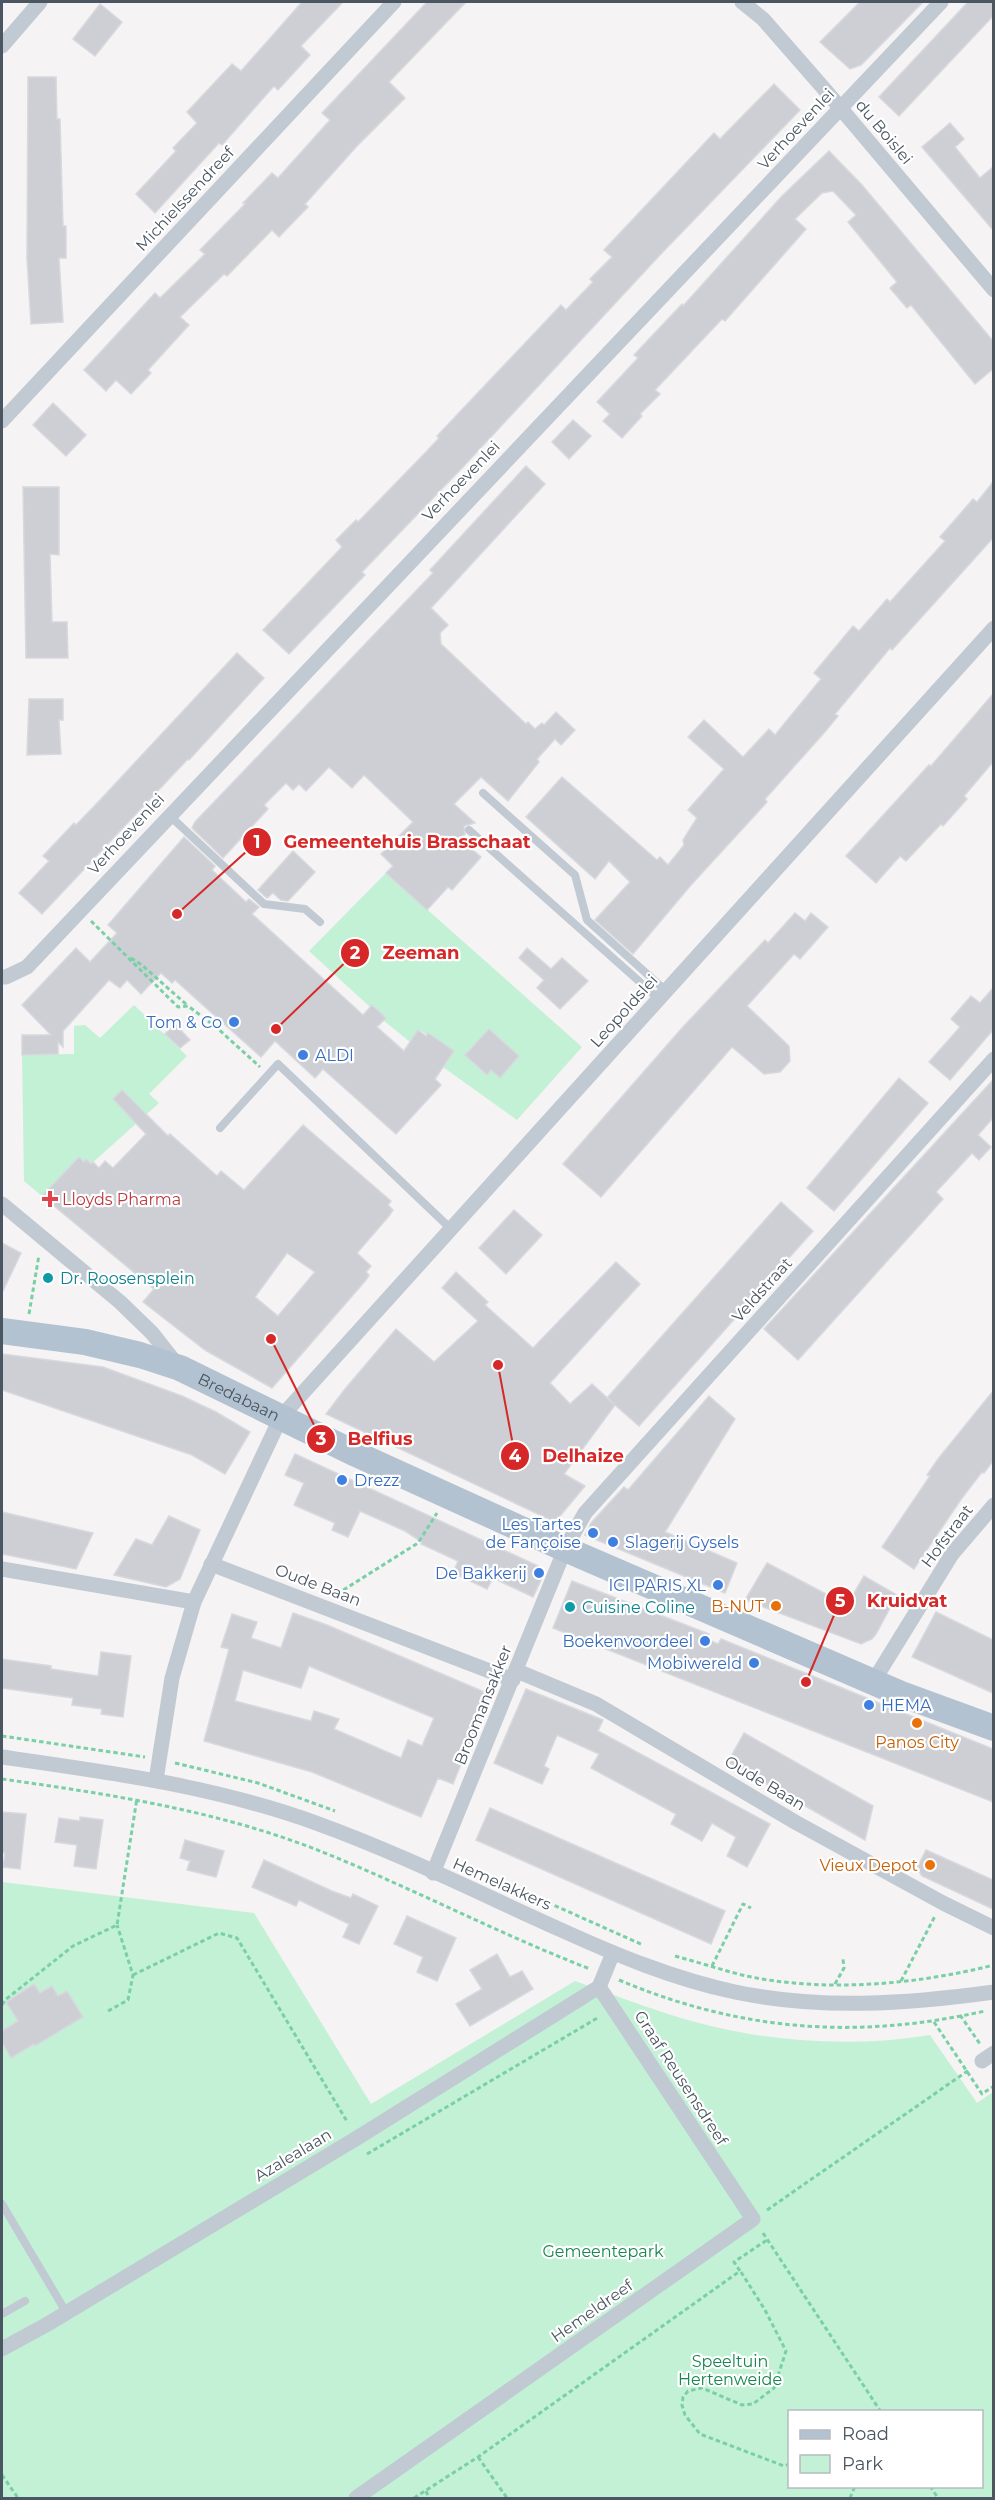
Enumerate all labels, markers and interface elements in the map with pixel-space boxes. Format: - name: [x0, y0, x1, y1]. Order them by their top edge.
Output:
- street label: Verhoevenlei: [754, 85, 838, 173]
- street label: du Boislei: [852, 96, 916, 168]
- street label: Michielssendreef: [132, 143, 239, 255]
- street label: Verhoevenlei: [418, 437, 504, 525]
- street label: Verhoevenlei: [84, 790, 168, 878]
- callout: Gemeentehuis Brasschaat: [242, 824, 543, 860]
- text: 1: [253, 831, 261, 853]
- text: Gemeentehuis Brasschaat: [283, 831, 531, 853]
- callout: Zeeman: [340, 935, 471, 971]
- text: 2: [350, 942, 361, 964]
- text: Zeeman: [382, 942, 460, 964]
- street label: Leopoldslei: [586, 971, 662, 1051]
- place label: Tom & Co: [147, 1013, 222, 1032]
- marker: Tom & Co: [227, 1015, 241, 1029]
- place label: ALDI: [315, 1046, 354, 1065]
- marker: ALDI: [296, 1048, 310, 1062]
- place label: Lloyds Pharma: [62, 1190, 181, 1209]
- marker: Lloyds Pharma: [43, 1192, 57, 1206]
- street label: Veldstraat: [728, 1253, 796, 1326]
- place label: Dr. Roosensplein: [60, 1269, 195, 1288]
- marker: Dr. Roosensplein: [41, 1271, 55, 1285]
- street label: Bredabaan: [195, 1369, 283, 1425]
- callout: Belfius: [306, 1421, 424, 1457]
- text: 3: [315, 1428, 327, 1450]
- text: Belfius: [348, 1428, 413, 1450]
- callout: Delhaize: [500, 1438, 636, 1474]
- text: 4: [509, 1445, 522, 1467]
- text: Delhaize: [542, 1445, 624, 1467]
- place label: Drezz: [354, 1471, 399, 1490]
- marker: Drezz: [335, 1473, 349, 1487]
- street label: Hofstraat: [917, 1500, 977, 1571]
- place label: Les Tartes de Fançoise: [486, 1515, 581, 1552]
- marker: Les Tartes de Fançoise: [586, 1526, 600, 1540]
- place label: Slagerij Gysels: [625, 1533, 739, 1552]
- marker: Slagerij Gysels: [606, 1535, 620, 1549]
- street label: Oude Baan: [272, 1560, 364, 1610]
- place label: De Bakkerij: [435, 1564, 527, 1583]
- marker: De Bakkerij: [532, 1566, 546, 1580]
- place label: ICI PARIS XL: [609, 1576, 707, 1595]
- marker: ICI PARIS XL: [711, 1578, 725, 1592]
- callout: Kruidvat: [825, 1583, 959, 1619]
- text: 5: [835, 1590, 846, 1612]
- text: Kruidvat: [867, 1590, 947, 1612]
- place label: B-NUT: [711, 1597, 765, 1616]
- place label: Cuisine Coline: [582, 1598, 695, 1617]
- marker: B-NUT: [769, 1599, 783, 1613]
- marker: Cuisine Coline: [563, 1600, 577, 1614]
- place label: Boekenvoordeel: [563, 1632, 693, 1651]
- marker: Boekenvoordeel: [698, 1634, 712, 1648]
- street label: Broomansakker: [450, 1642, 516, 1768]
- place label: Mobiwereld: [647, 1654, 742, 1673]
- marker: Mobiwereld: [747, 1656, 761, 1670]
- place label: HEMA: [881, 1696, 932, 1715]
- marker: HEMA: [862, 1698, 876, 1712]
- marker: Panos City: [910, 1716, 924, 1730]
- place label: Panos City: [875, 1733, 959, 1752]
- street label: Oude Baan: [721, 1752, 809, 1814]
- street label: Hemelakkers: [450, 1854, 554, 1914]
- place label: Vieux Depot: [819, 1856, 918, 1875]
- marker: Vieux Depot: [923, 1858, 937, 1872]
- street label: Graaf Reusensdreef: [630, 2007, 732, 2149]
- street label: Azalealaan: [251, 2125, 335, 2185]
- park label: Gemeentepark: [542, 2242, 664, 2261]
- street label: Hemeldreef: [547, 2276, 637, 2346]
- park label: Speeltuin Hertenweide: [678, 2352, 782, 2389]
- legend: [788, 2410, 983, 2488]
- text: Road: [842, 2423, 889, 2445]
- text: Park: [842, 2453, 883, 2475]

